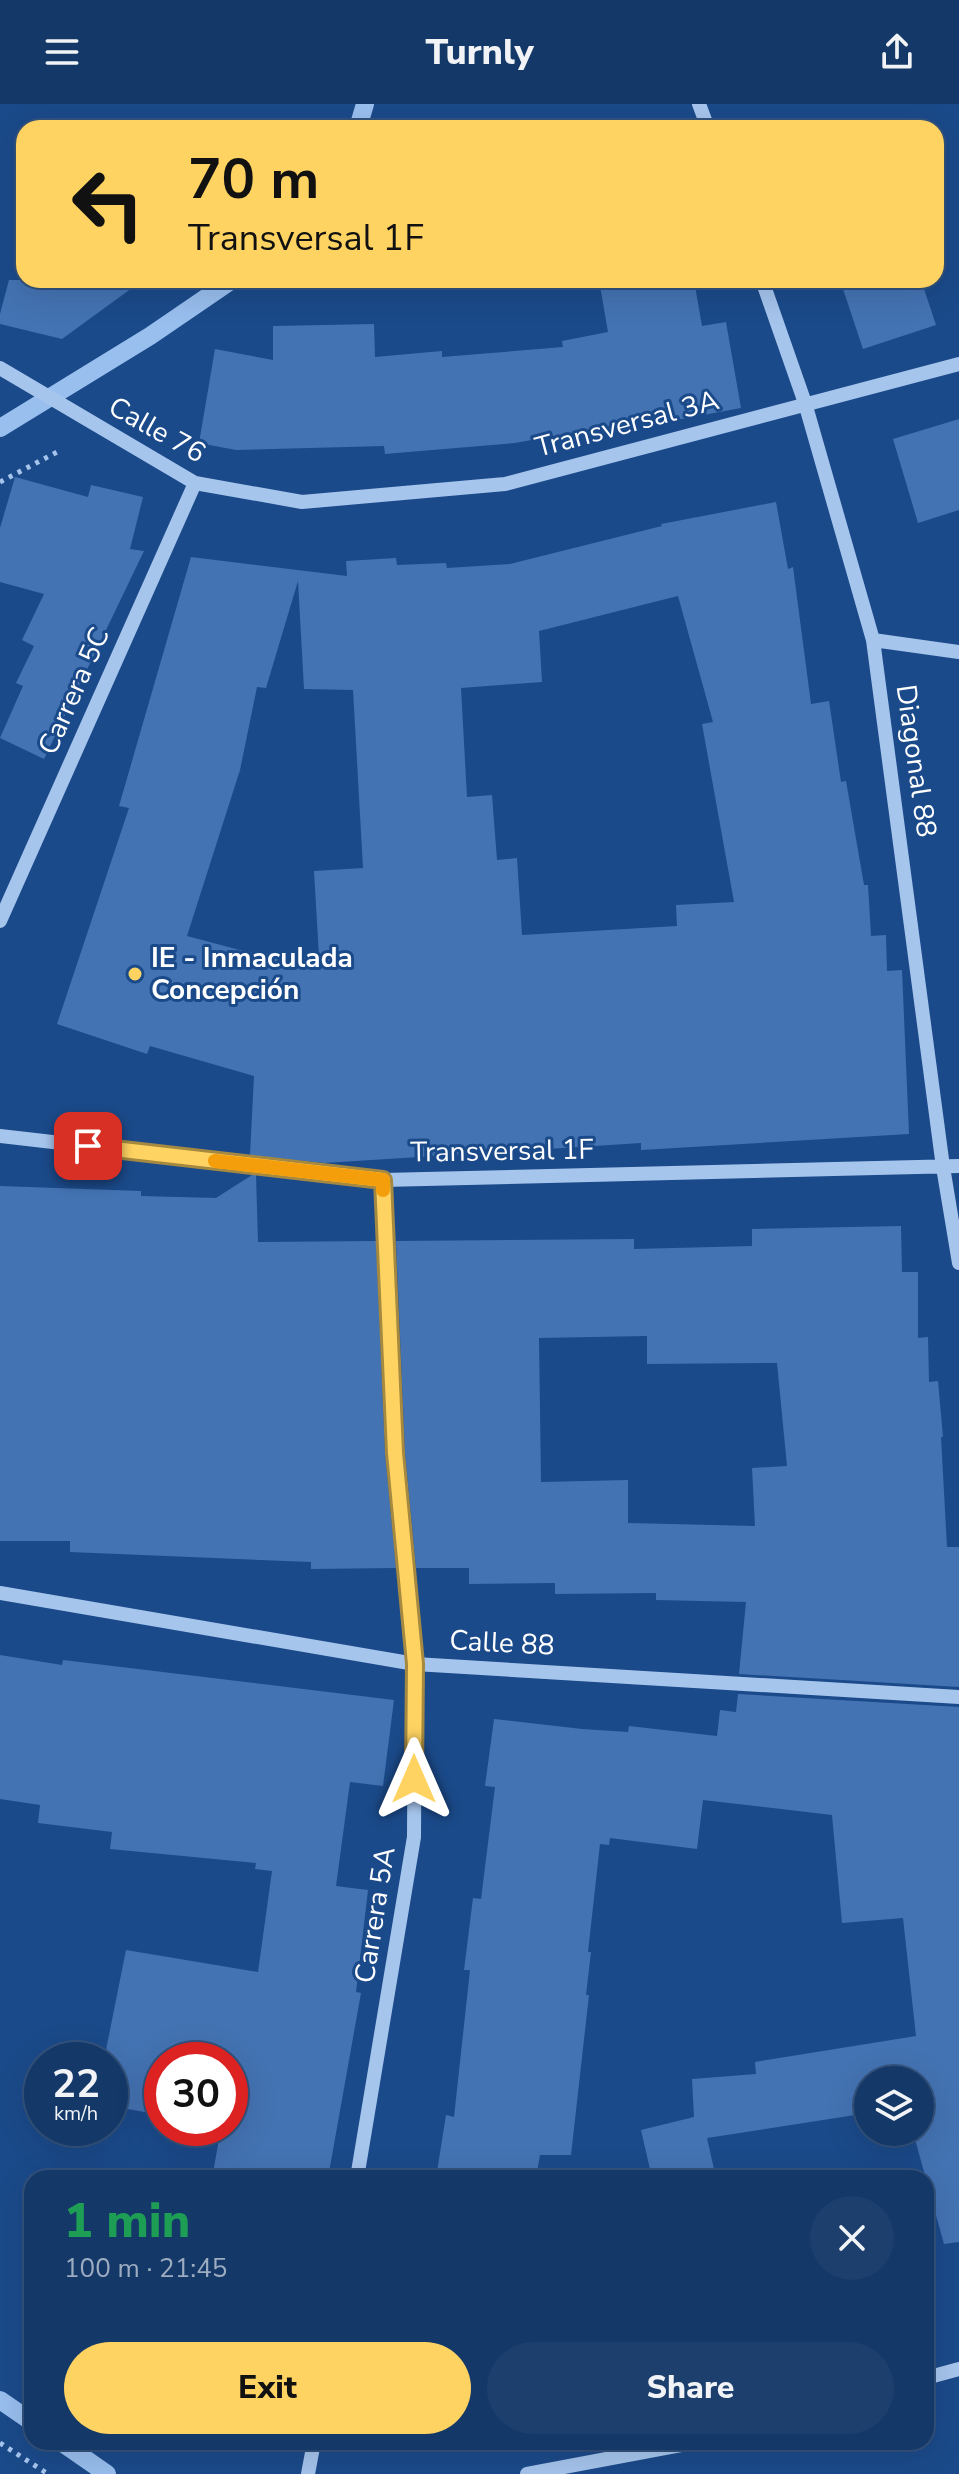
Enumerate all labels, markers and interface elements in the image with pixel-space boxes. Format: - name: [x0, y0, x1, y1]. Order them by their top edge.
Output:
- text: Turnly: [425, 28, 534, 77]
- icon: menu: [40, 30, 84, 74]
- icon: share: [875, 30, 919, 74]
- text: 70 m: [188, 141, 319, 218]
- icon: left: [56, 152, 160, 256]
- text: Transversal 1F: [188, 214, 424, 263]
- street label: Transversal 3A: [531, 381, 723, 467]
- street label: Calle 76: [102, 388, 212, 472]
- street label: Carrera 5C: [29, 621, 119, 761]
- street label: Diagonal 88: [886, 682, 946, 840]
- place label: IE - Inmaculada Concepción: [151, 939, 353, 1009]
- marker: IE - Inmaculada Concepción: [126, 965, 144, 983]
- pin: [54, 1112, 122, 1180]
- icon: arrive: [66, 1124, 110, 1168]
- street label: Transversal 1F: [410, 1130, 594, 1172]
- street label: Calle 88: [448, 1621, 556, 1665]
- position arrow: [372, 1737, 456, 1821]
- street label: Carrera 5A: [346, 1844, 404, 1986]
- speed limit sign: 30: [144, 2042, 248, 2146]
- text: 22: [52, 2057, 100, 2111]
- map controls: [854, 2066, 934, 2146]
- button: layers: [854, 2066, 934, 2146]
- text: km/h: [54, 2100, 98, 2127]
- text: 1 min: [64, 2188, 190, 2254]
- button: close: [810, 2196, 894, 2280]
- text: 100 m · 21:45: [64, 2251, 227, 2286]
- button: Exit: [64, 2342, 471, 2434]
- button: Share: [487, 2342, 894, 2434]

